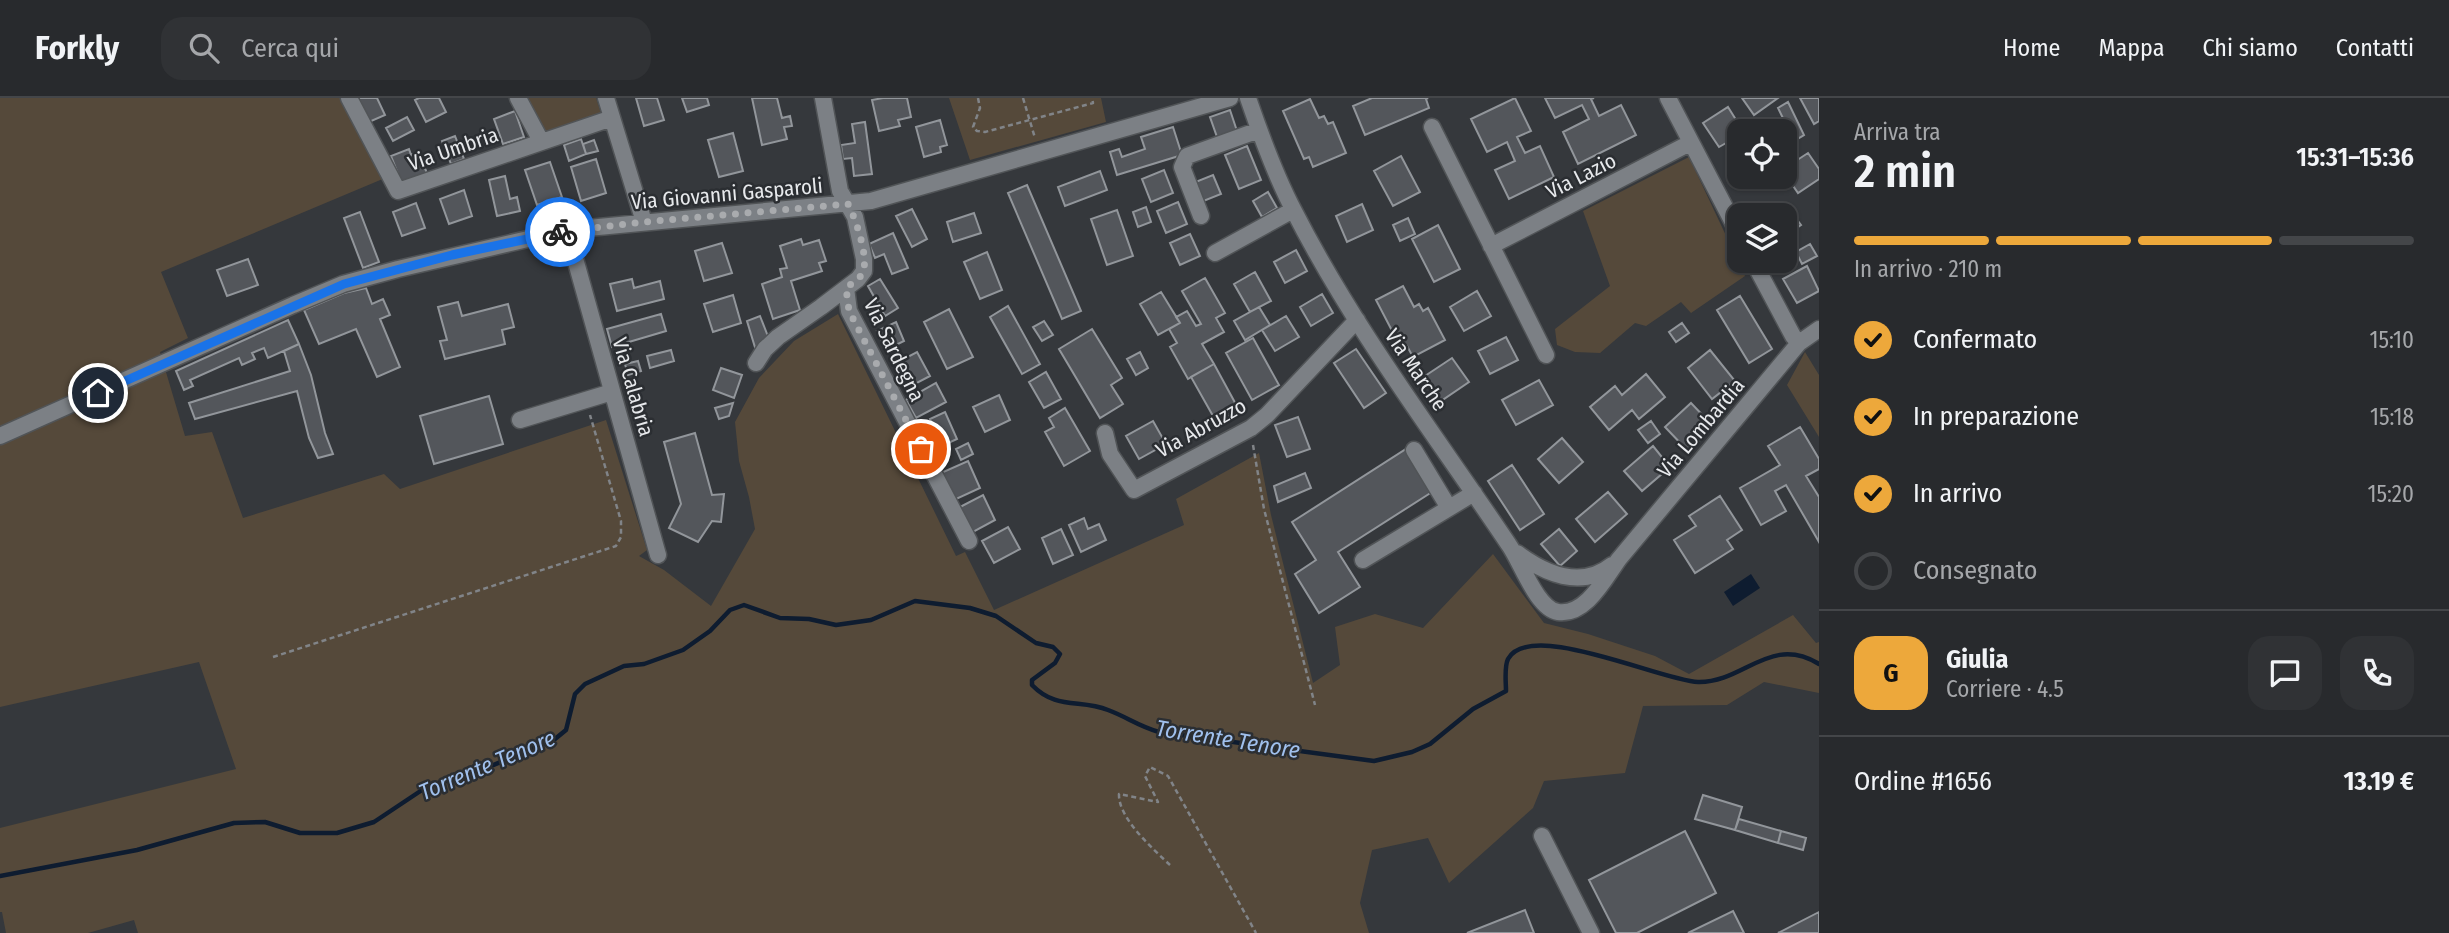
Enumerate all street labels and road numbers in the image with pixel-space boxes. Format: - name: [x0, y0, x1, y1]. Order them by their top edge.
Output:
- street label: Via Umbria: [404, 121, 502, 177]
- street label: Via Lazio: [1542, 147, 1620, 205]
- street label: Via Giovanni Gasparoli: [630, 173, 824, 215]
- street label: Via Sardegna: [858, 294, 930, 406]
- street label: Via Marche: [1379, 324, 1453, 416]
- street label: Via Calabria: [607, 335, 659, 439]
- street label: Via Lombardia: [1652, 373, 1750, 483]
- street label: Via Abruzzo: [1151, 393, 1251, 463]

